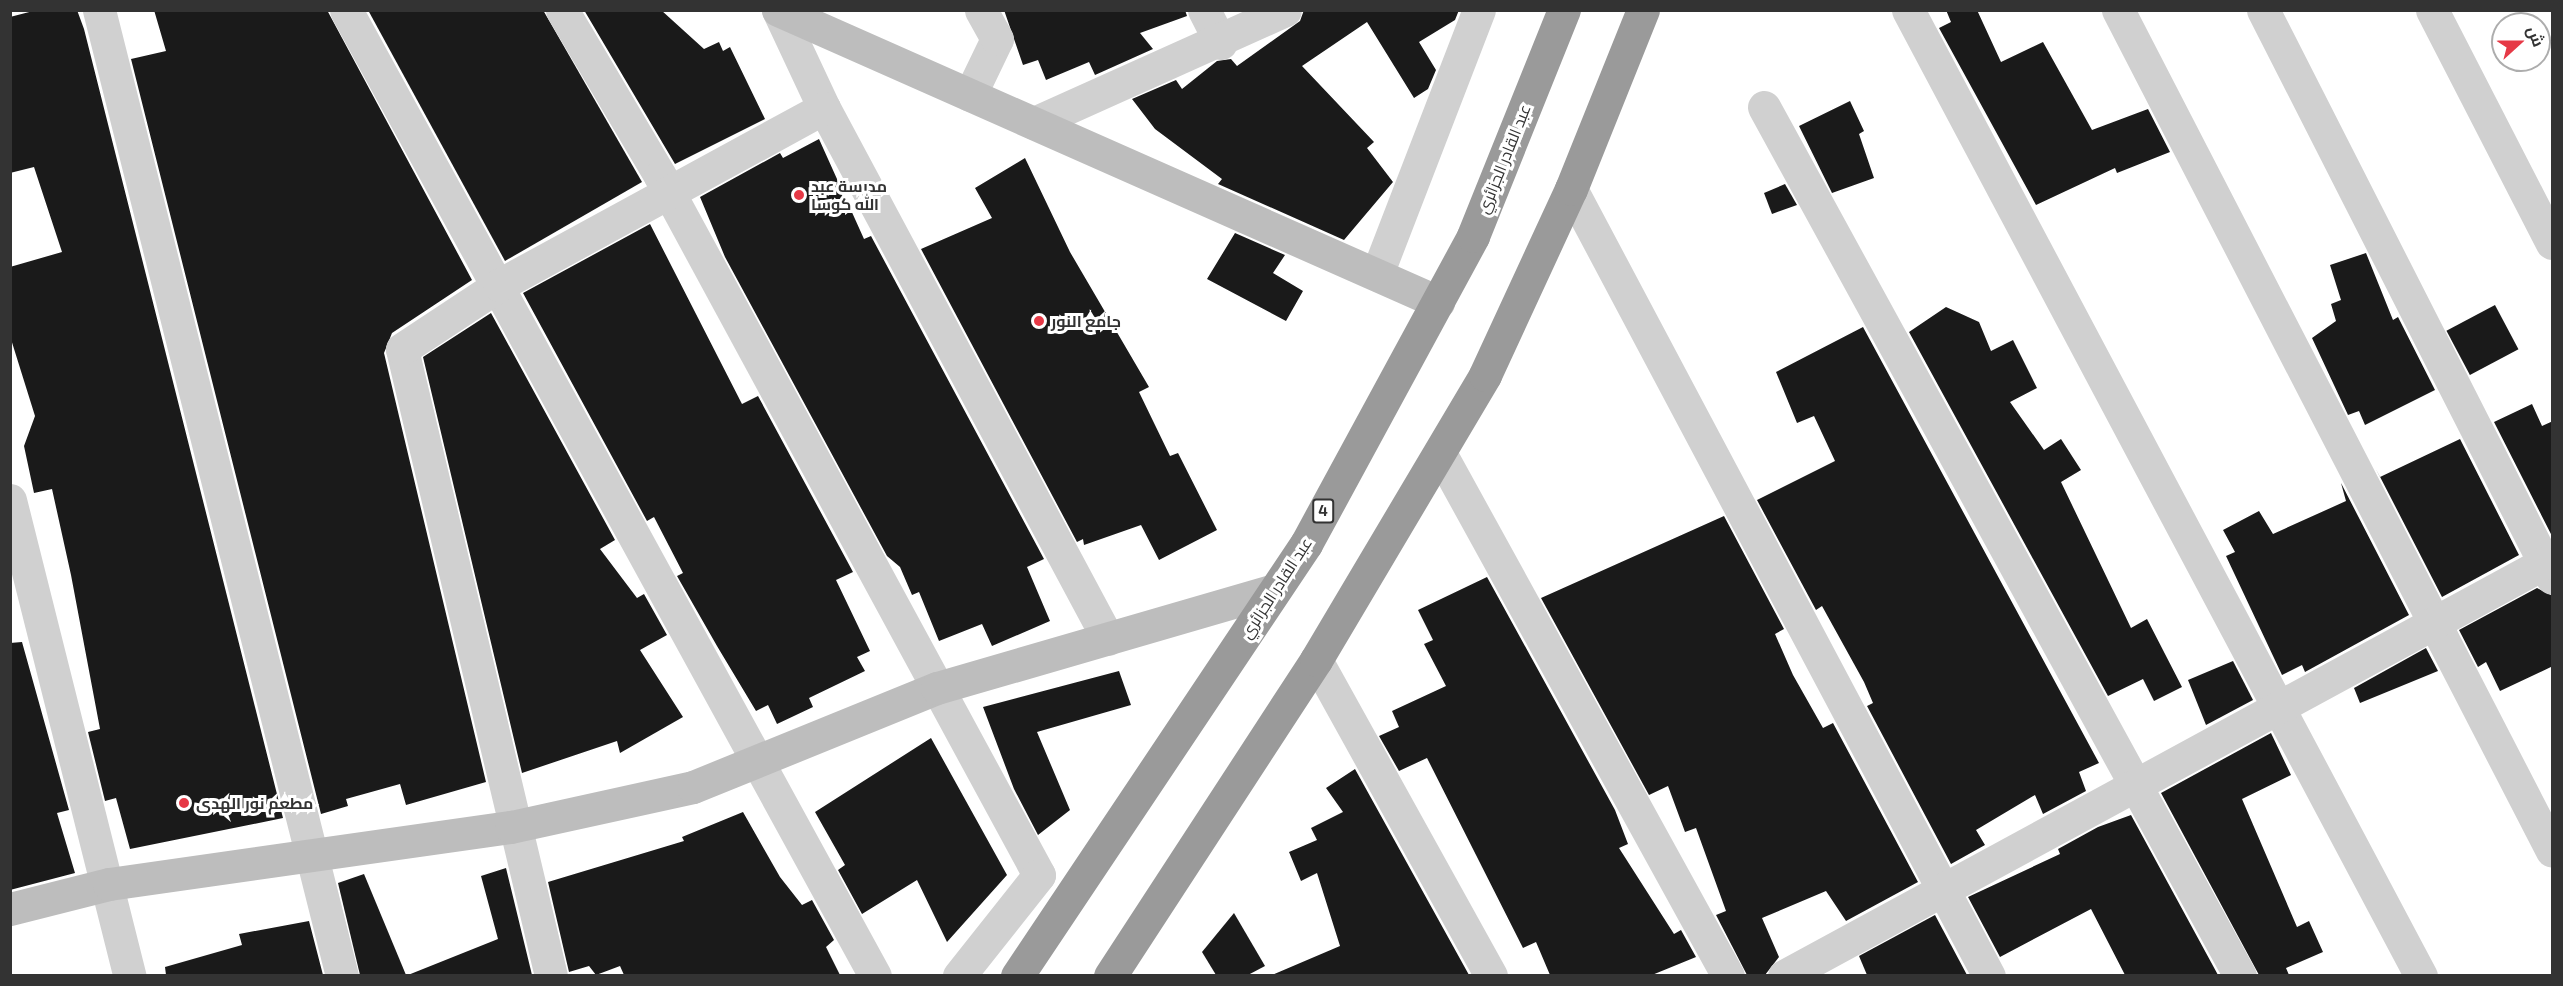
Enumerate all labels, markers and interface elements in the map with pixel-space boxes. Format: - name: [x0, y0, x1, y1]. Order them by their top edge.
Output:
- north arrow: [2491, 12, 2551, 72]
- text: ش: [2524, 23, 2549, 49]
- street label: عبد القادر الجزائري: [1473, 101, 1535, 217]
- place label: مدرسة عبد الله كوسا: [811, 176, 887, 214]
- marker: مدرسة عبد الله كوسا: [792, 188, 806, 202]
- place label: جامع النور: [1051, 311, 1121, 331]
- marker: جامع النور: [1032, 314, 1046, 328]
- road number: 4: [1311, 499, 1335, 523]
- street label: عبد القادر الجزائري: [1236, 534, 1316, 642]
- place label: مطعم نور الهدى: [196, 793, 313, 813]
- marker: مطعم نور الهدى: [177, 796, 191, 810]

